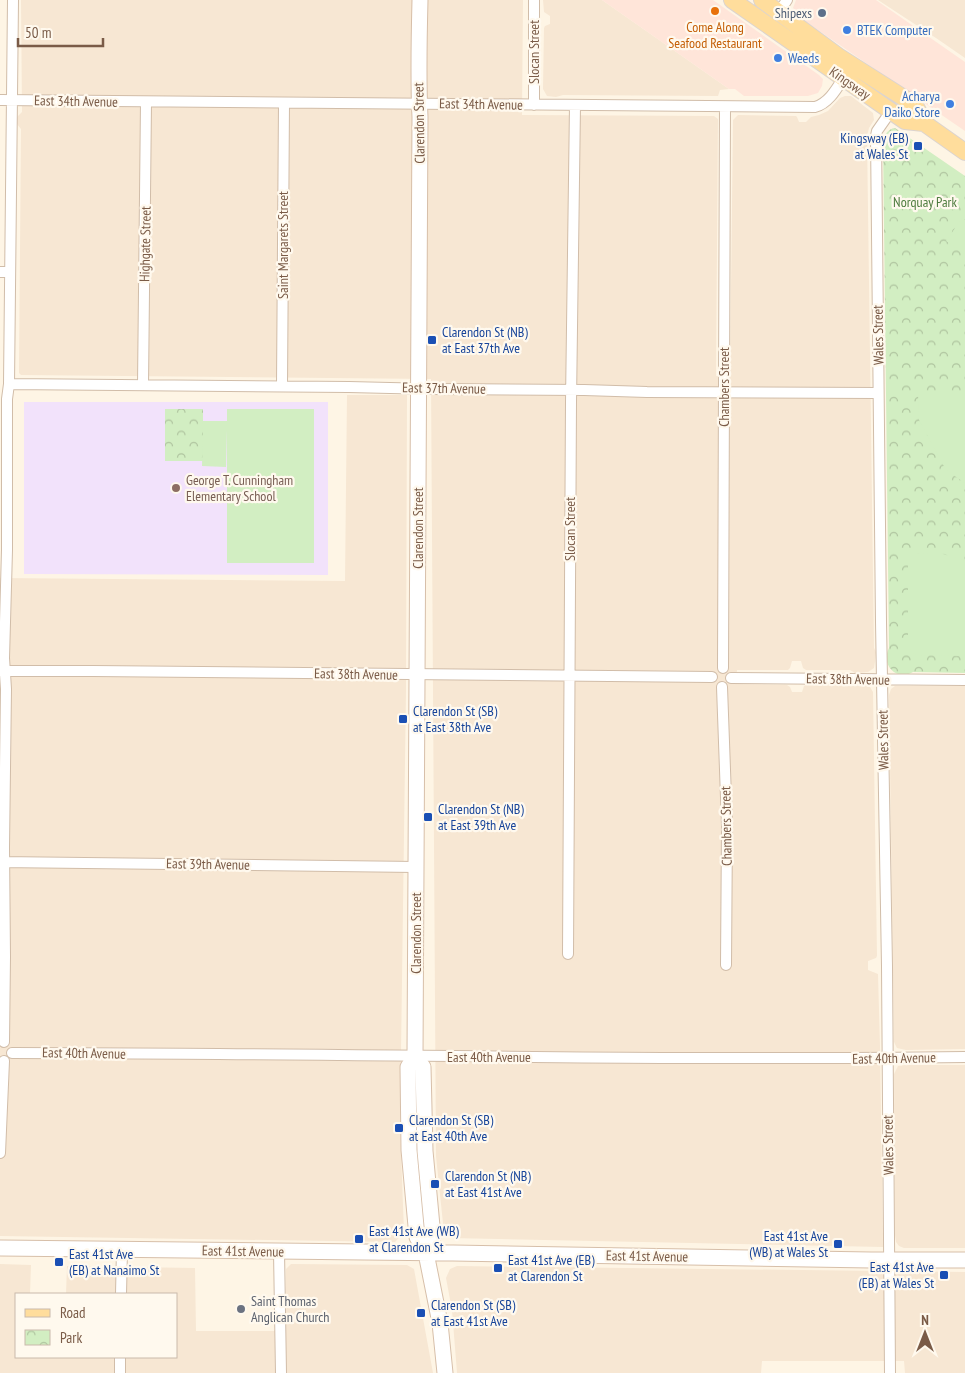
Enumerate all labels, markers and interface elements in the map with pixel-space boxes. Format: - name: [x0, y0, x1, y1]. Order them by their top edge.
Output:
- place label: Shipexs: [775, 4, 812, 22]
- marker: Come Along Seafood Restaurant: [709, 5, 721, 17]
- marker: Shipexs: [816, 7, 828, 19]
- scale bar: [18, 15, 102, 47]
- place label: Come Along Seafood Restaurant: [668, 18, 762, 52]
- street label: Slocan Street: [525, 20, 543, 84]
- place label: BTEK Computer: [857, 21, 932, 39]
- text: 50 m: [25, 23, 51, 42]
- marker: BTEK Computer: [841, 24, 853, 36]
- place label: Weeds: [788, 49, 819, 67]
- marker: Weeds: [772, 52, 784, 64]
- street label: Kingsway: [826, 62, 875, 104]
- street label: Clarendon Street: [409, 82, 429, 164]
- place label: Acharya Daiko Store: [884, 87, 940, 121]
- street label: East 34th Avenue: [34, 91, 118, 111]
- street label: East 34th Avenue: [439, 94, 523, 114]
- marker: Acharya Daiko Store: [944, 98, 956, 110]
- place label: Kingsway (EB) at Wales St: [840, 129, 909, 163]
- marker: Kingsway (EB) at Wales St: [912, 140, 924, 152]
- street label: Saint Margarets Street: [274, 191, 292, 299]
- park label: Norquay Park: [893, 193, 957, 211]
- street label: Highgate Street: [135, 206, 155, 282]
- street label: Wales Street: [868, 305, 888, 365]
- place label: Clarendon St (NB) at East 37th Ave: [442, 323, 528, 357]
- marker: Clarendon St (NB) at East 37th Ave: [426, 334, 438, 346]
- street label: Chambers Street: [715, 347, 733, 427]
- street label: East 37th Avenue: [402, 378, 486, 398]
- place label: George T. Cunningham Elementary School: [186, 471, 293, 505]
- marker: George T. Cunningham Elementary School: [170, 482, 182, 494]
- street label: Clarendon Street: [409, 487, 427, 569]
- street label: Slocan Street: [561, 497, 579, 561]
- street label: East 38th Avenue: [314, 664, 398, 684]
- street label: East 38th Avenue: [806, 669, 890, 689]
- place label: Clarendon St (SB) at East 38th Ave: [413, 702, 498, 736]
- street label: Wales Street: [873, 710, 893, 770]
- marker: Clarendon St (SB) at East 38th Ave: [397, 713, 409, 725]
- street label: Chambers Street: [716, 786, 736, 866]
- place label: Clarendon St (NB) at East 39th Ave: [438, 800, 524, 834]
- marker: Clarendon St (NB) at East 39th Ave: [422, 811, 434, 823]
- street label: East 39th Avenue: [166, 854, 250, 874]
- street label: Clarendon Street: [407, 892, 425, 974]
- street label: East 40th Avenue: [42, 1043, 126, 1063]
- street label: East 40th Avenue: [447, 1048, 531, 1066]
- street label: East 40th Avenue: [852, 1048, 936, 1068]
- place label: Clarendon St (SB) at East 40th Ave: [409, 1111, 494, 1145]
- street label: Wales Street: [878, 1115, 898, 1175]
- marker: Clarendon St (SB) at East 40th Ave: [393, 1122, 405, 1134]
- place label: Clarendon St (NB) at East 41st Ave: [445, 1167, 531, 1201]
- marker: Clarendon St (NB) at East 41st Ave: [429, 1178, 441, 1190]
- place label: East 41st Ave (WB) at Clarendon St: [369, 1222, 460, 1256]
- place label: East 41st Ave (WB) at Wales St: [749, 1227, 828, 1261]
- marker: East 41st Ave (WB) at Clarendon St: [353, 1233, 365, 1245]
- marker: East 41st Ave (WB) at Wales St: [832, 1238, 844, 1250]
- street label: East 41st Avenue: [202, 1241, 285, 1261]
- place label: East 41st Ave (EB) at Nanaimo St: [69, 1245, 160, 1279]
- street label: East 41st Avenue: [606, 1246, 689, 1266]
- place label: East 41st Ave (EB) at Clarendon St: [508, 1251, 595, 1285]
- marker: East 41st Ave (EB) at Nanaimo St: [53, 1256, 65, 1268]
- place label: East 41st Ave (EB) at Wales St: [859, 1258, 934, 1292]
- marker: East 41st Ave (EB) at Clarendon St: [492, 1262, 504, 1274]
- marker: East 41st Ave (EB) at Wales St: [938, 1269, 950, 1281]
- place label: Saint Thomas Anglican Church: [251, 1292, 329, 1326]
- legend: [15, 1293, 178, 1358]
- place label: Clarendon St (SB) at East 41st Ave: [431, 1296, 516, 1330]
- text: Road: [60, 1303, 86, 1322]
- marker: Saint Thomas Anglican Church: [235, 1303, 247, 1315]
- marker: Clarendon St (SB) at East 41st Ave: [415, 1307, 427, 1319]
- north arrow: [900, 1308, 950, 1358]
- text: N: [921, 1311, 929, 1329]
- text: Park: [60, 1328, 82, 1347]

